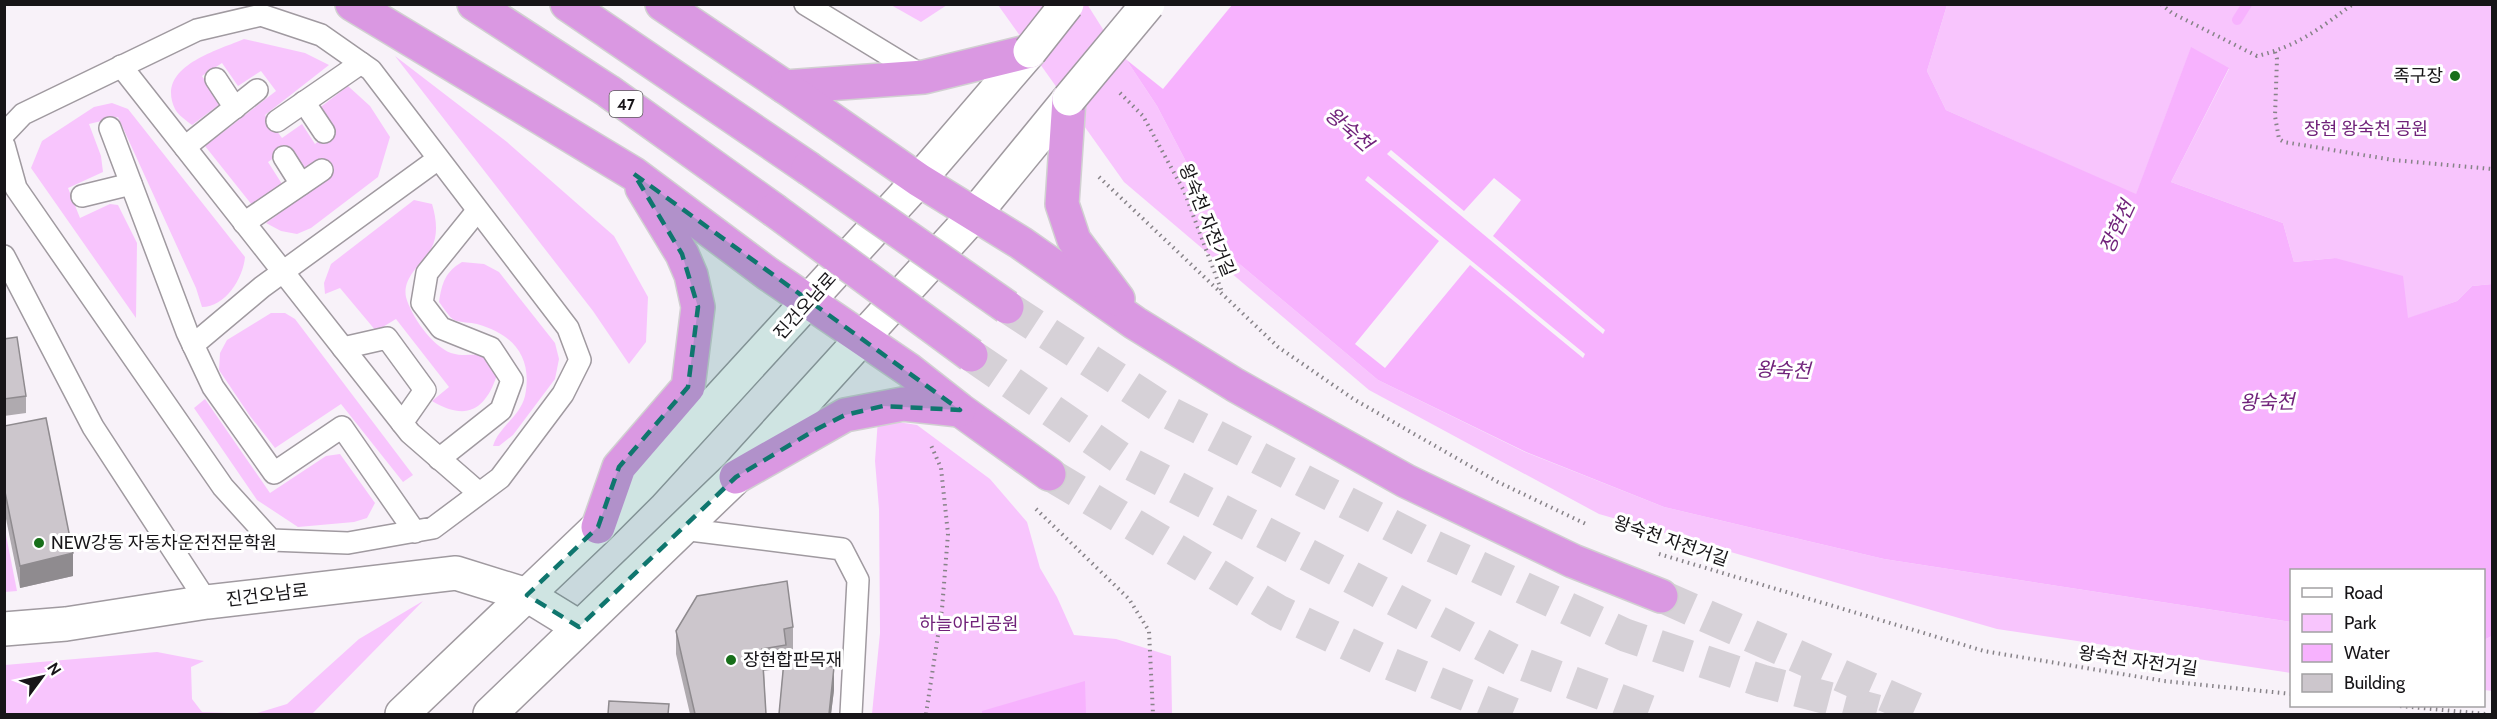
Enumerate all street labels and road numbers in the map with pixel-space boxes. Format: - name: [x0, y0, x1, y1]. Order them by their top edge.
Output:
- road number: 47: [610, 91, 642, 117]
- street label: 왕숙천 자전거길: [1174, 160, 1240, 280]
- street label: 진건오남로: [769, 268, 841, 344]
- street label: 왕숙천 자전거길: [1611, 511, 1731, 571]
- street label: 진건오남로: [225, 579, 309, 611]
- street label: 왕숙천 자전거길: [2077, 642, 2199, 680]

